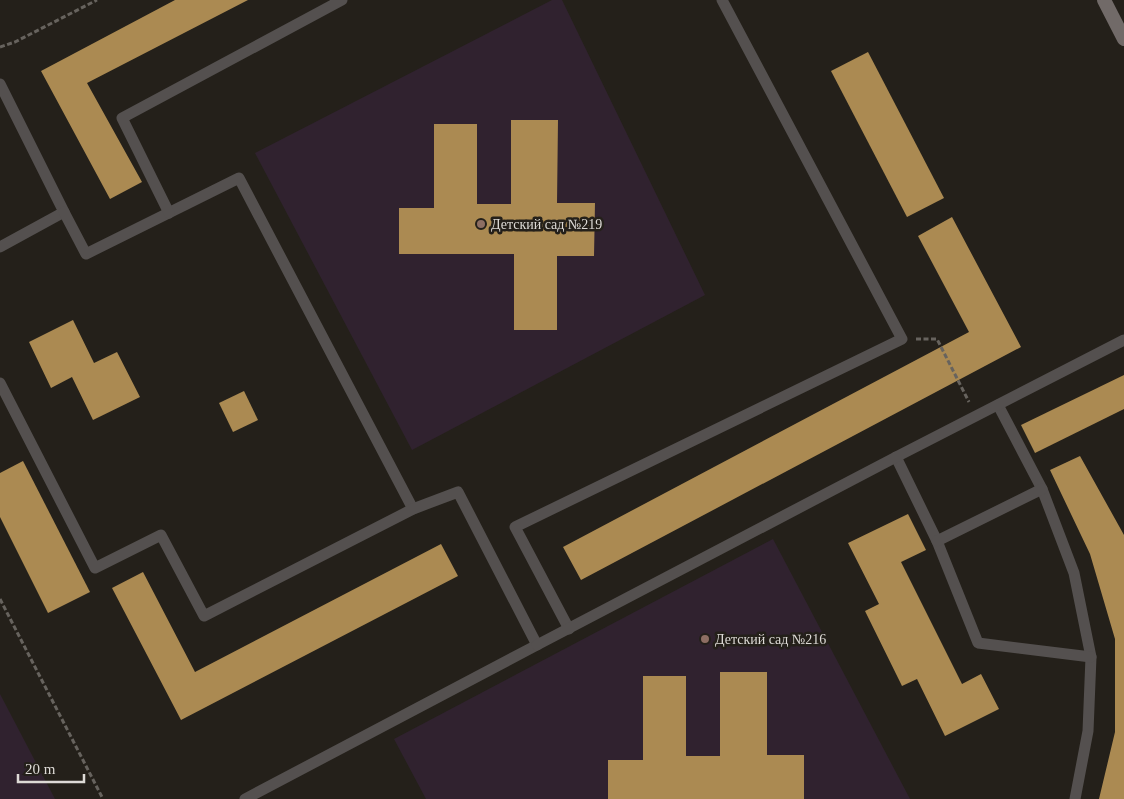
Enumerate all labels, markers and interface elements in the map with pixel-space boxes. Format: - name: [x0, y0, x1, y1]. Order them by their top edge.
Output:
- place label: Детский сад №219: [491, 217, 602, 232]
- marker: Детский сад №219: [475, 218, 487, 230]
- place label: Детский сад №216: [715, 632, 826, 647]
- marker: Детский сад №216: [699, 633, 711, 645]
- scale bar: [18, 752, 84, 784]
- text: 20 m: [25, 761, 56, 777]

